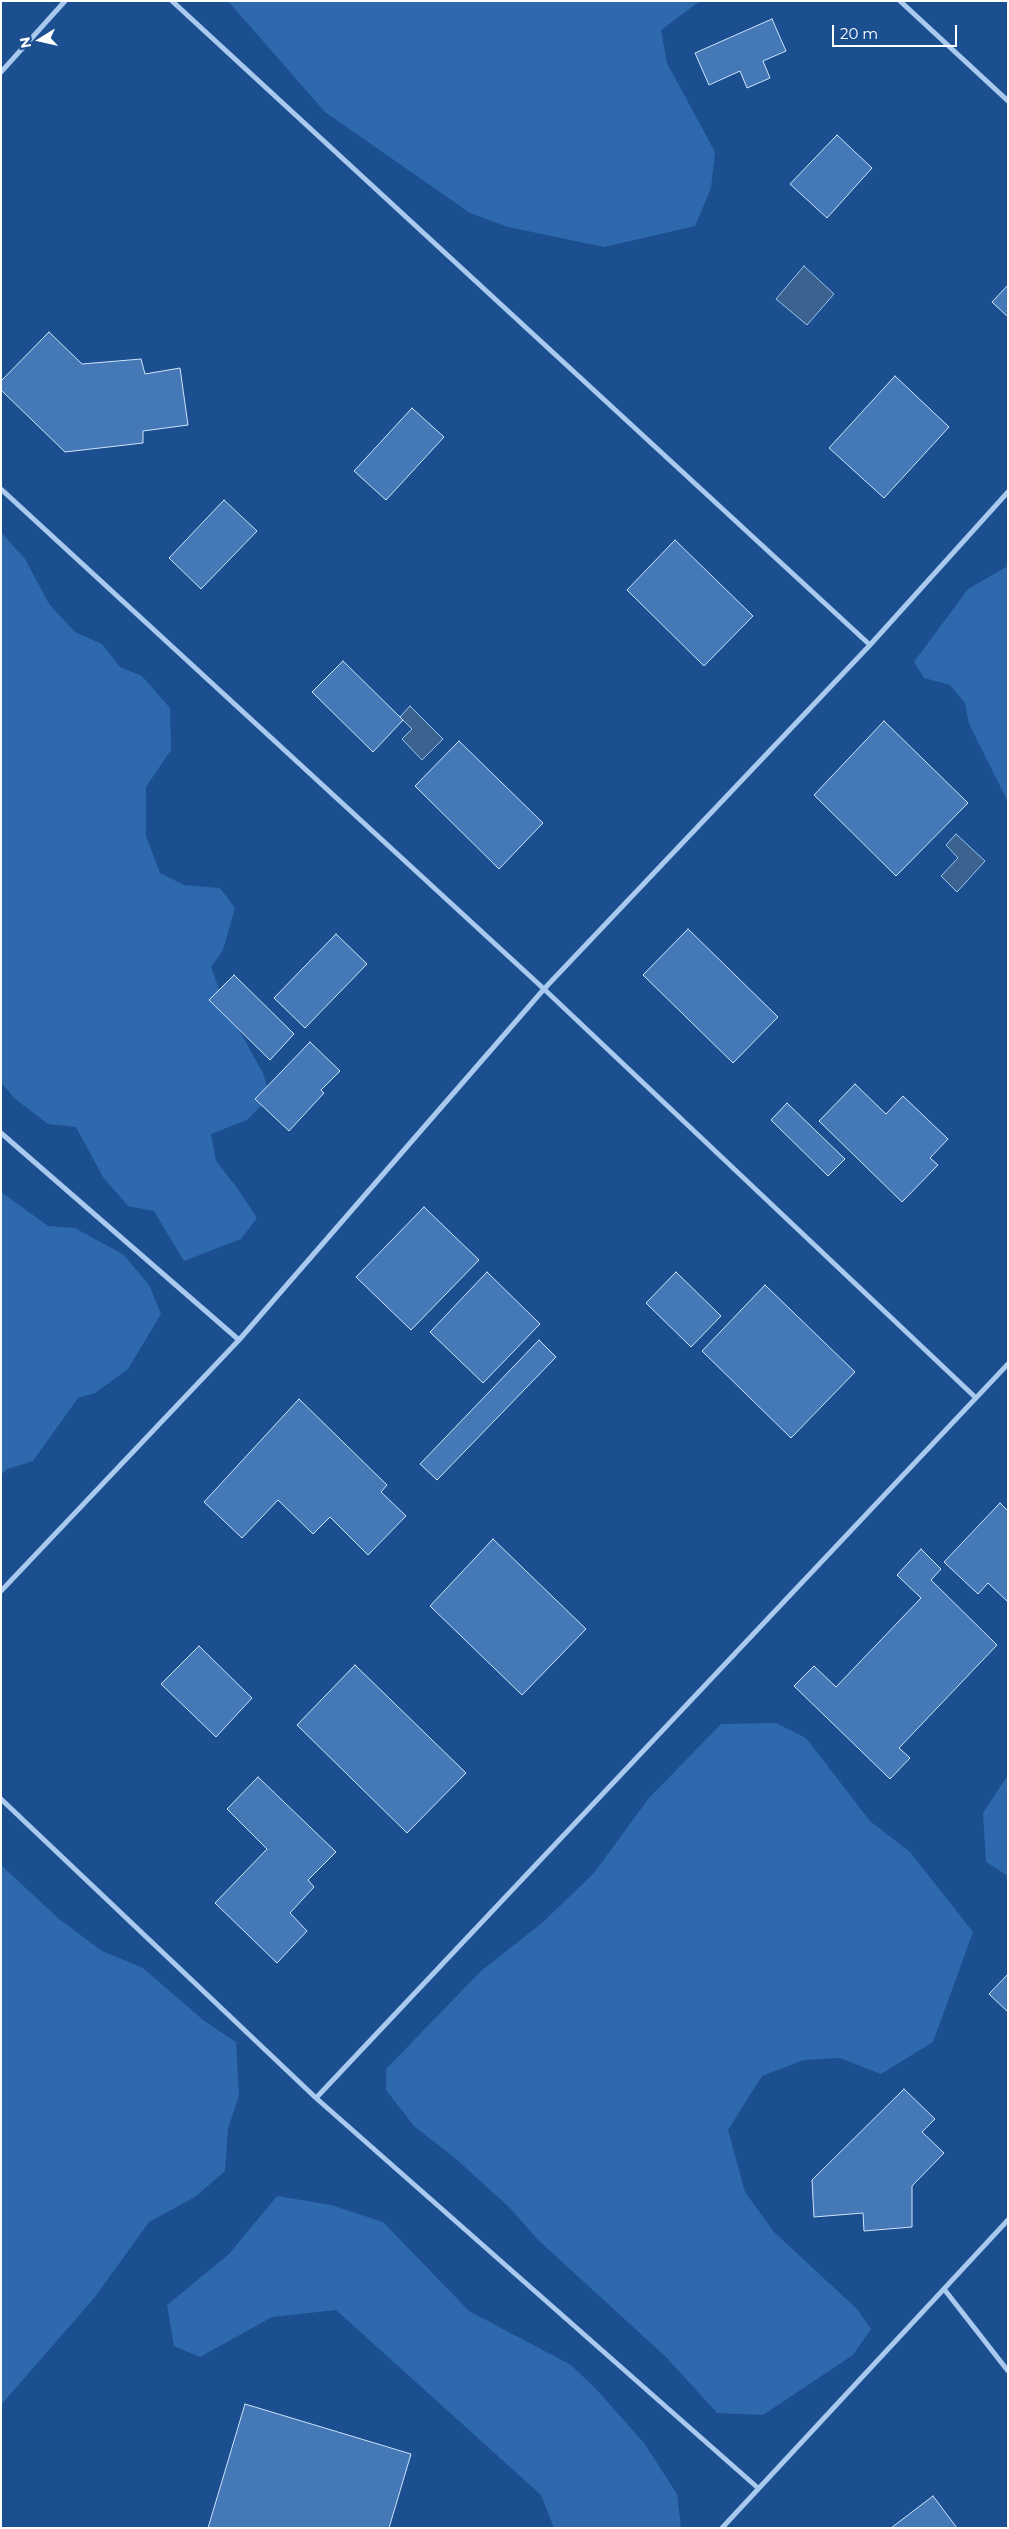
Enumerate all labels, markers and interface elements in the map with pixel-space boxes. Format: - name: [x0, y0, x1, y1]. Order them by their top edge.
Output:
- north arrow: [15, 15, 65, 65]
- scale bar: [834, 15, 959, 47]
- text: 20 m: [840, 24, 878, 43]
- text: N: [15, 35, 35, 50]

